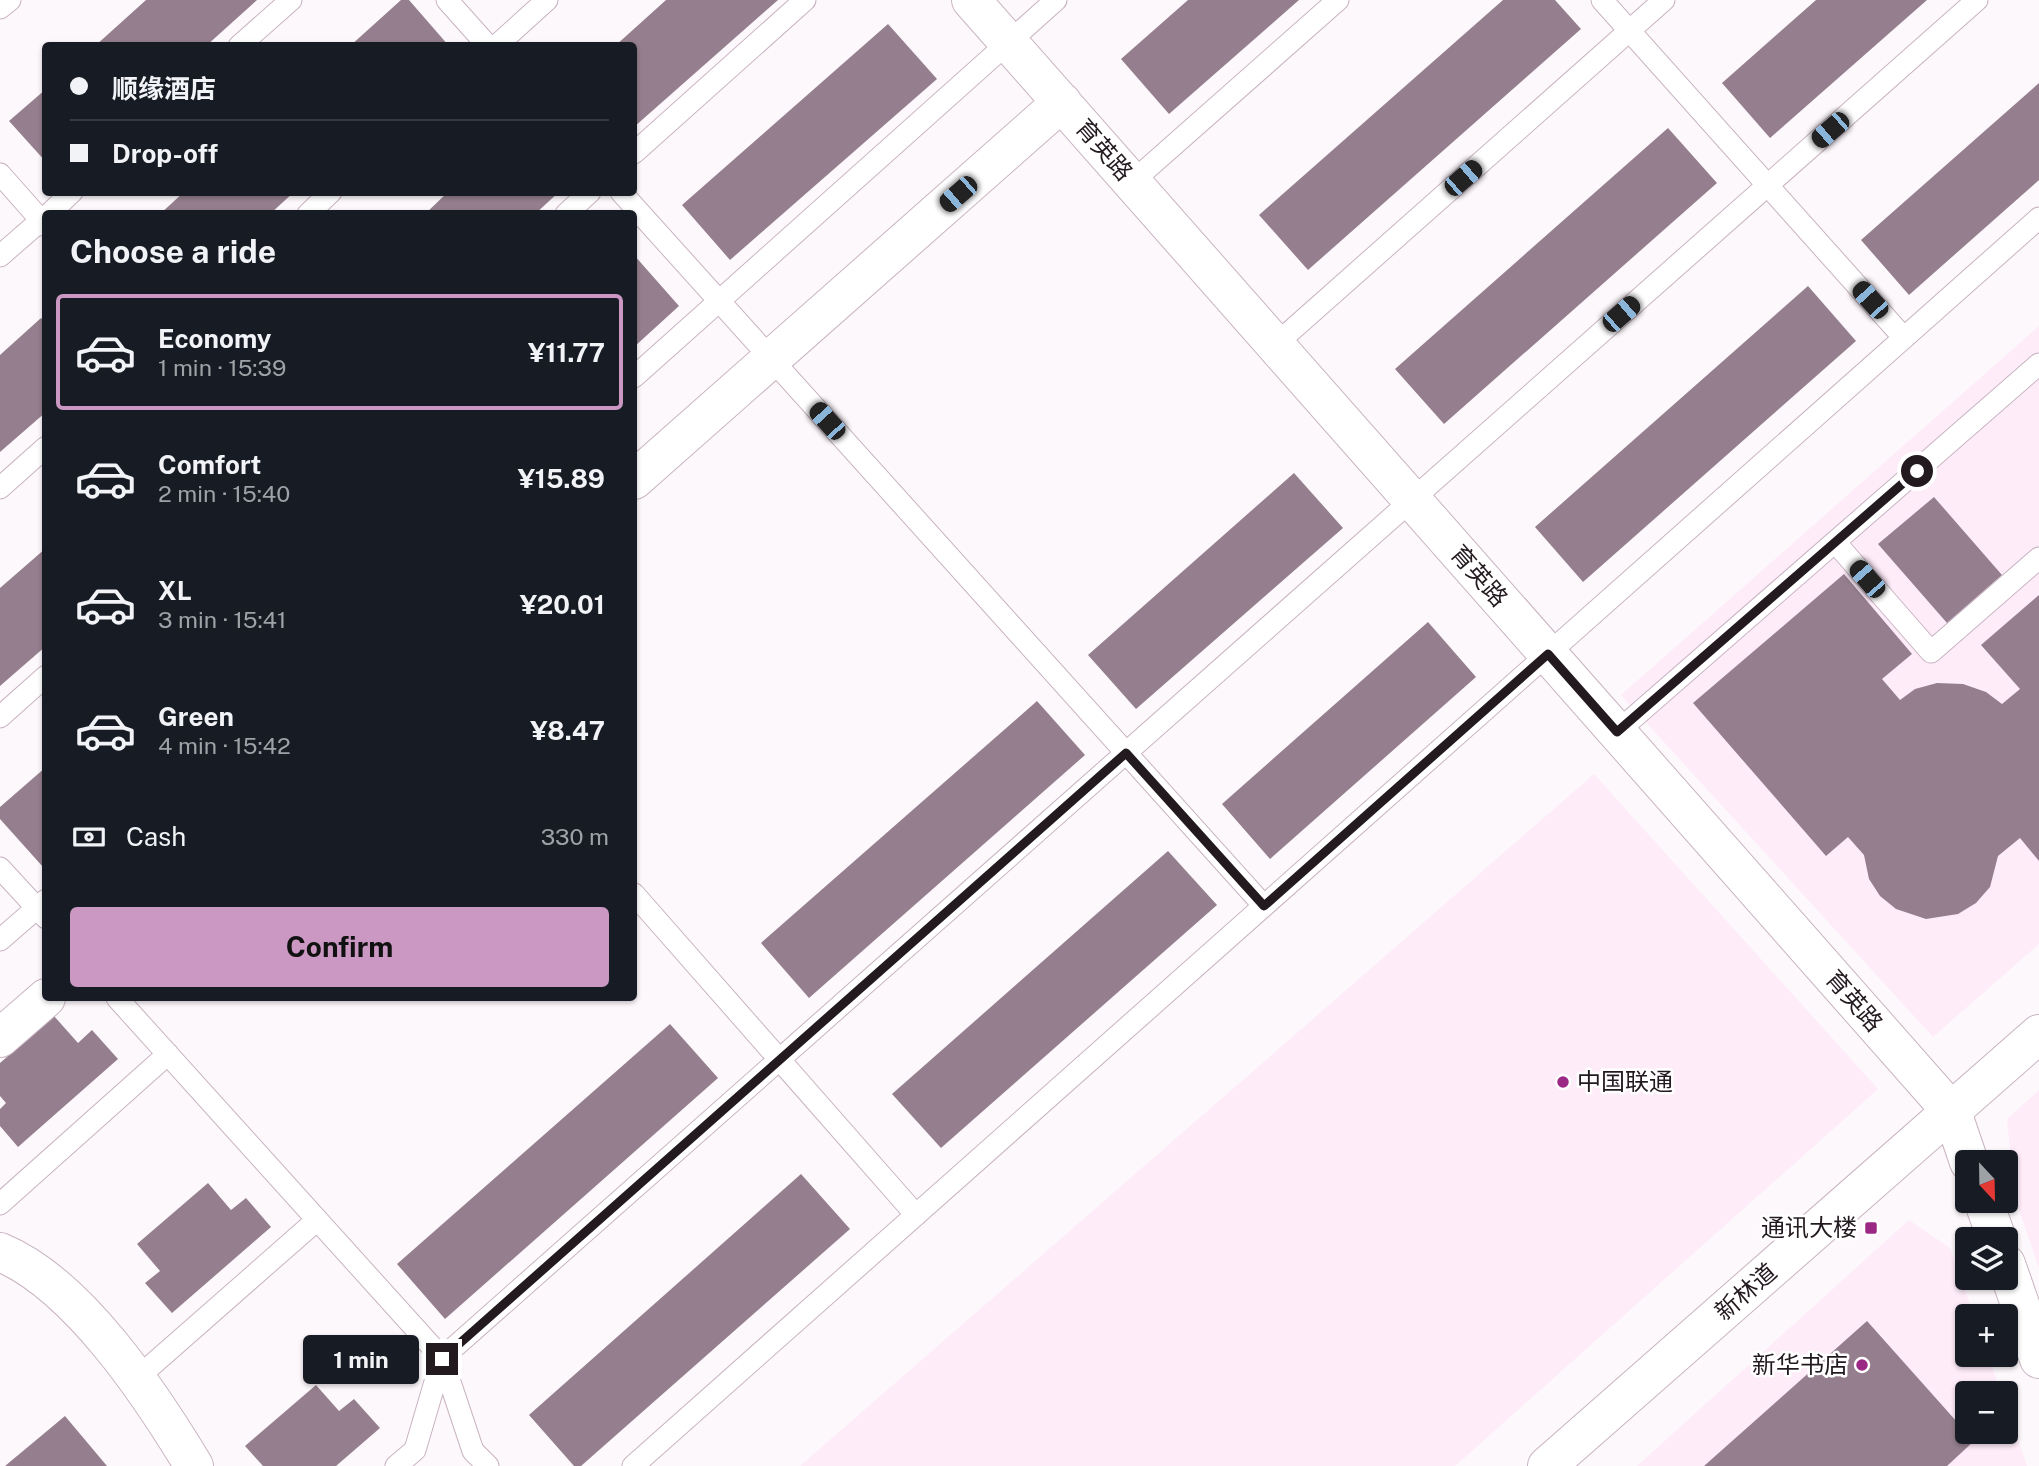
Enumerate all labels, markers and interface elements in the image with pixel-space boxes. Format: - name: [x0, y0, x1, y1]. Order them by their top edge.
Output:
- text: 顺缘酒店: [112, 73, 216, 104]
- car: [1808, 108, 1853, 152]
- street label: 育英路: [1071, 113, 1139, 186]
- text: Drop-off: [112, 138, 218, 169]
- car: [1441, 156, 1486, 200]
- car: [936, 172, 981, 216]
- text: Choose a ride: [70, 233, 276, 270]
- car: [1849, 277, 1892, 323]
- car: [1599, 292, 1644, 336]
- icon: car: [74, 321, 137, 384]
- text: Economy: [158, 323, 271, 354]
- text: ¥11.77: [528, 337, 605, 368]
- text: 1 min · 15:39: [158, 354, 286, 381]
- car: [806, 398, 849, 444]
- icon: car: [74, 447, 137, 510]
- text: Comfort: [158, 449, 261, 480]
- route start: [1901, 455, 1933, 487]
- text: ¥15.89: [518, 463, 605, 494]
- text: 2 min · 15:40: [158, 480, 290, 507]
- street label: 育英路: [1446, 539, 1514, 612]
- car: [1846, 556, 1889, 602]
- icon: car: [74, 573, 137, 636]
- text: XL: [158, 575, 192, 606]
- text: ¥20.01: [520, 589, 605, 620]
- text: 3 min · 15:41: [158, 606, 286, 633]
- icon: car: [74, 699, 137, 762]
- text: Green: [158, 701, 234, 732]
- text: ¥8.47: [530, 715, 605, 746]
- text: 4 min · 15:42: [158, 732, 291, 759]
- icon: cash: [70, 818, 108, 856]
- text: Cash: [126, 821, 186, 852]
- text: 330 m: [541, 823, 609, 850]
- button: Confirm: [70, 907, 609, 987]
- street label: 育英路: [1821, 964, 1889, 1037]
- place label: 中国联通: [1577, 1067, 1673, 1095]
- marker: 中国联通: [1555, 1074, 1571, 1090]
- north arrow: [1955, 1150, 2018, 1213]
- map controls: [1955, 1150, 2018, 1444]
- place label: 通讯大楼: [1761, 1213, 1857, 1241]
- marker: 通讯大楼: [1863, 1220, 1879, 1236]
- button: layers: [1955, 1227, 2018, 1290]
- street label: 新林道: [1709, 1257, 1782, 1325]
- button: +: [1955, 1304, 2018, 1367]
- callout: 1 min: [302, 1334, 418, 1384]
- route end: [426, 1343, 458, 1375]
- text: 1 min: [333, 1346, 389, 1373]
- place label: 新华书店: [1752, 1350, 1848, 1378]
- marker: 新华书店: [1854, 1357, 1870, 1373]
- button: −: [1955, 1381, 2018, 1444]

